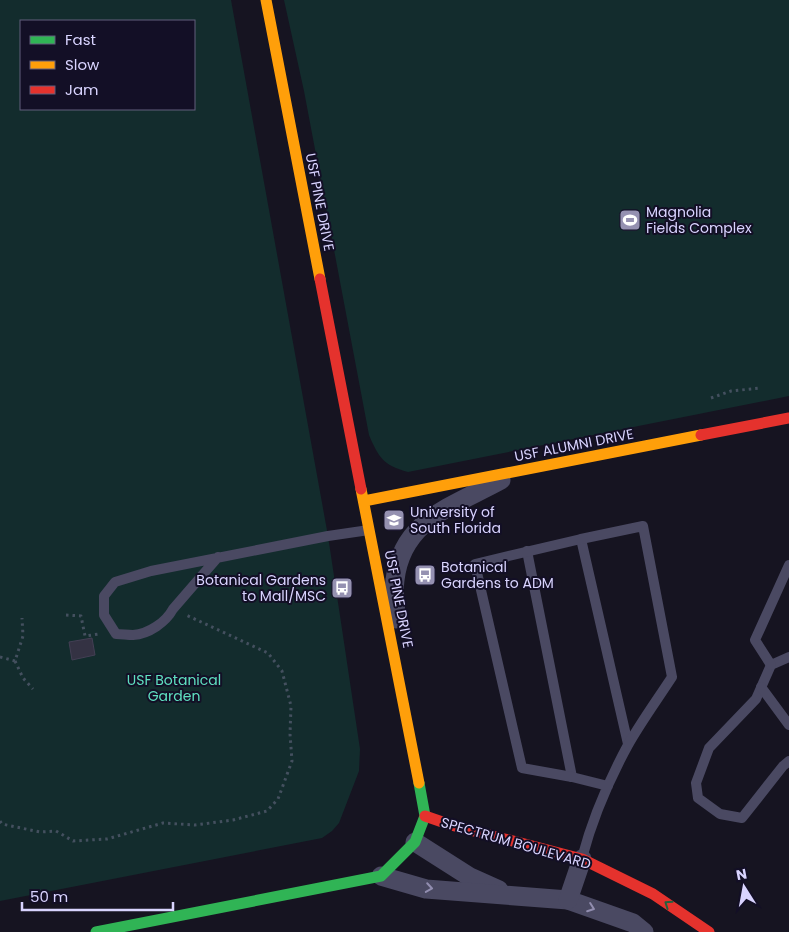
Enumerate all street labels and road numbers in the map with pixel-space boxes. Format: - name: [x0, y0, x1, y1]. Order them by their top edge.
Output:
- street label: USF PINE DRIVE: [301, 151, 339, 253]
- street label: USF ALUMNI DRIVE: [513, 424, 635, 466]
- street label: USF PINE DRIVE: [380, 548, 418, 650]
- street label: SPECTRUM BOULEVARD: [439, 812, 593, 874]

